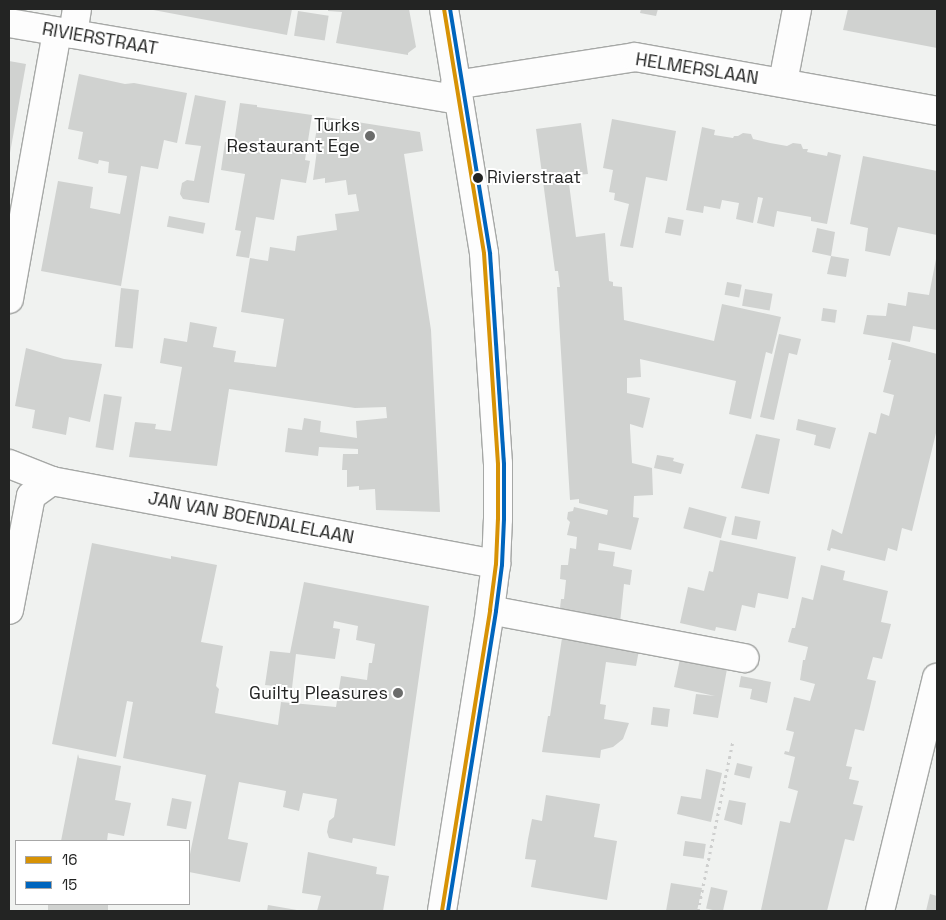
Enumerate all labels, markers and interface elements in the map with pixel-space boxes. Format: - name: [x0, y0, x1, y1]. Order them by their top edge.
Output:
- street label: RIVIERSTRAAT: [40, 18, 160, 60]
- street label: HELMERSLAAN: [634, 49, 760, 89]
- place label: Turks Restaurant Ege: [226, 115, 360, 158]
- marker: Turks Restaurant Ege: [364, 130, 376, 142]
- place label: Rivierstraat: [487, 168, 581, 188]
- marker: Rivierstraat: [473, 173, 483, 183]
- street label: JAN VAN BOENDALELAAN: [146, 487, 356, 549]
- place label: Guilty Pleasures: [249, 682, 388, 704]
- marker: Guilty Pleasures: [392, 687, 404, 699]
- legend: [15, 840, 190, 905]
- text: 16: [62, 850, 77, 869]
- text: 15: [62, 875, 77, 894]

